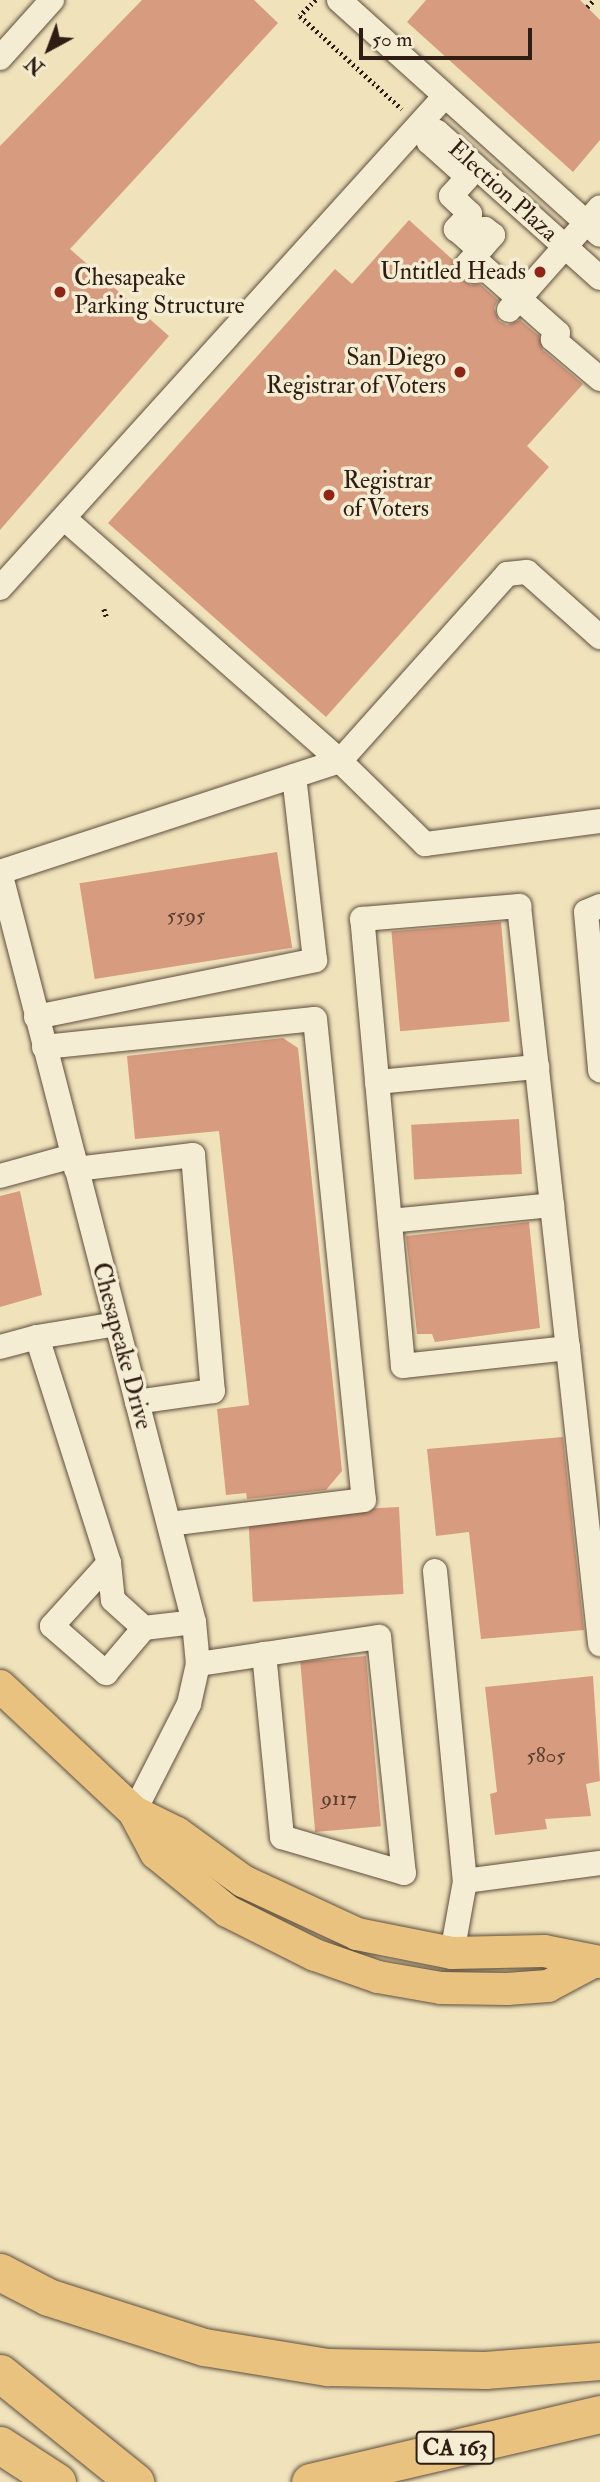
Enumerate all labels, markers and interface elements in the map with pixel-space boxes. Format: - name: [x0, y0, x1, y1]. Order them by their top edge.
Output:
- north arrow: [14, 14, 84, 84]
- scale bar: [362, 14, 535, 58]
- text: 50 m: [372, 26, 413, 53]
- text: N: [21, 50, 50, 79]
- street label: Election Plaza: [442, 134, 564, 248]
- place label: Untitled Heads: [380, 258, 526, 286]
- place label: Chesapeake Parking Structure: [74, 264, 245, 320]
- marker: Untitled Heads: [532, 264, 548, 280]
- marker: Chesapeake Parking Structure: [52, 284, 68, 300]
- place label: San Diego Registrar of Voters: [266, 344, 446, 400]
- marker: San Diego Registrar of Voters: [452, 364, 468, 380]
- place label: Registrar of Voters: [343, 467, 432, 523]
- marker: Registrar of Voters: [321, 487, 337, 503]
- house number: 5595: [167, 903, 205, 929]
- street label: Chesapeake Drive: [86, 1259, 158, 1433]
- house number: 5805: [526, 1743, 566, 1769]
- house number: 9117: [321, 1786, 357, 1812]
- road number: CA 163: [415, 2428, 495, 2468]

